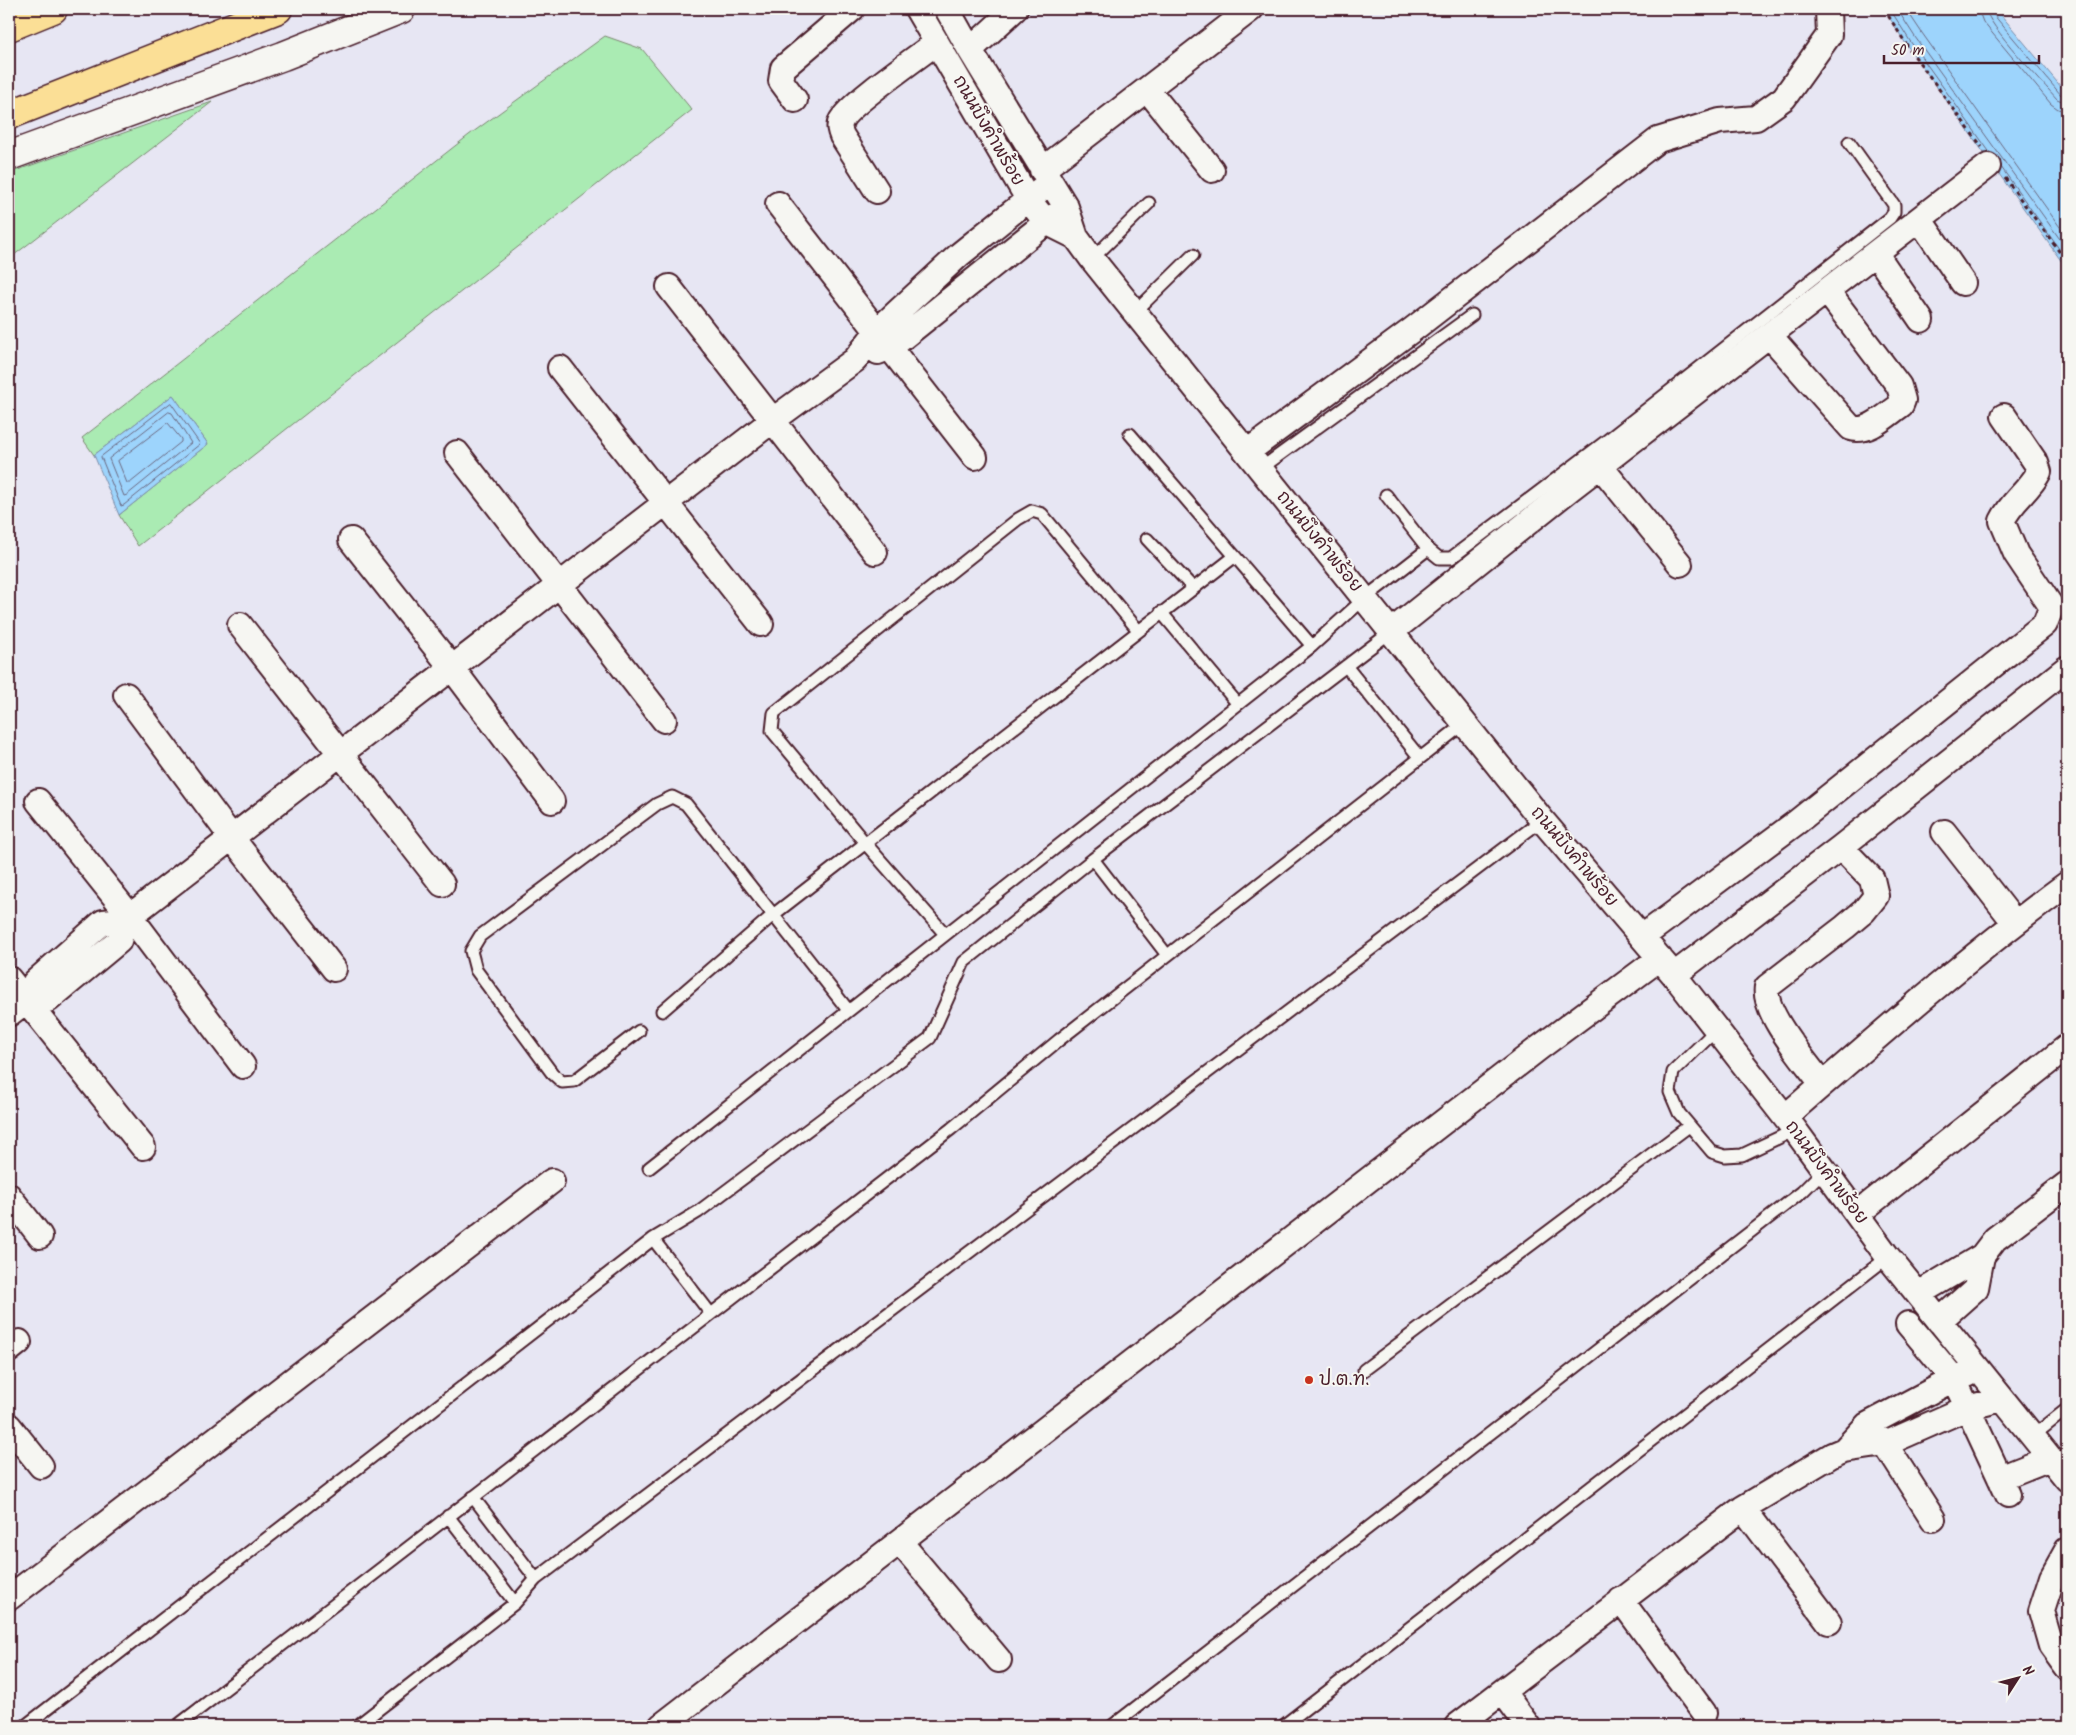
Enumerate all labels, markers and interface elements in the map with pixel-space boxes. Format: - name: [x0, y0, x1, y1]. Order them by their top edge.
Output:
- scale bar: [1884, 32, 2038, 64]
- text: 50 m: [1891, 39, 1925, 63]
- street label: ถนนบึงคำพร้อย: [944, 70, 1032, 192]
- street label: ถนนบึงคำพร้อย: [1269, 485, 1369, 599]
- street label: ถนนบึงคำพร้อย: [1523, 800, 1625, 914]
- street label: ถนนบึงคำพร้อย: [1777, 1115, 1875, 1231]
- place label: ป.ต.ท.: [1319, 1366, 1369, 1395]
- marker: ป.ต.ท.: [1303, 1374, 1315, 1386]
- north arrow: [1994, 1652, 2044, 1702]
- text: N: [2016, 1661, 2039, 1681]

